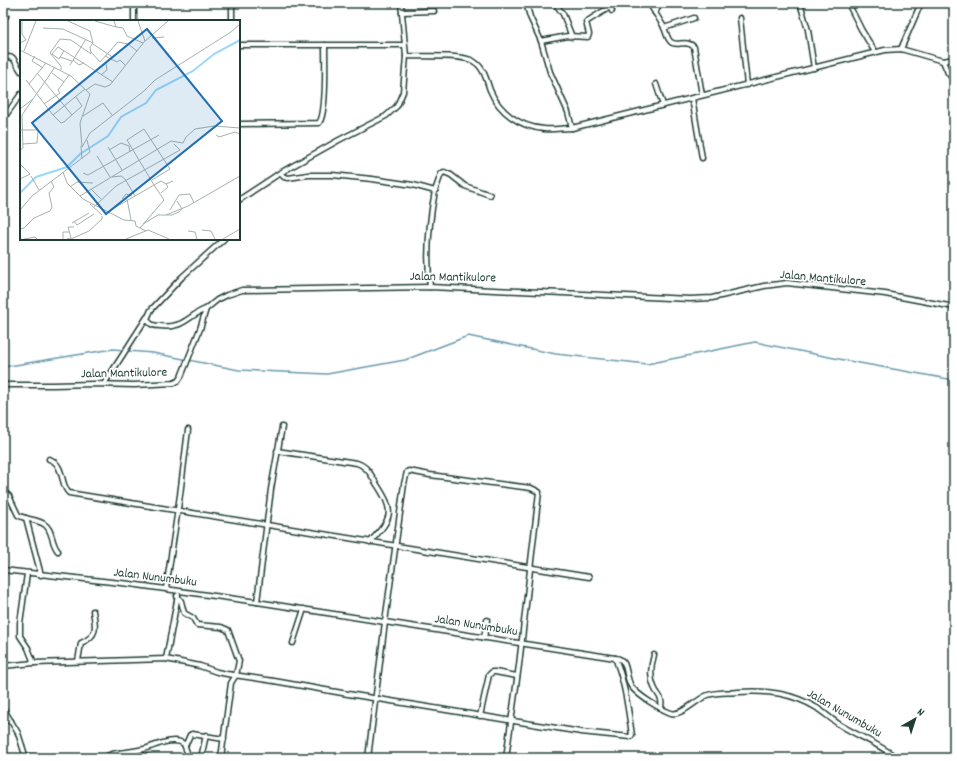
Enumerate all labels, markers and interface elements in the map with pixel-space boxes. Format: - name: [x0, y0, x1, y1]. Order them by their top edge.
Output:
- inset map: [20, 20, 240, 240]
- street label: Jalan Mantikulore: [779, 266, 867, 292]
- street label: Jalan Mantikulore: [410, 268, 497, 288]
- street label: Jalan Mantikulore: [81, 364, 168, 384]
- street label: Jalan Nunumbuku: [112, 563, 198, 593]
- street label: Jalan Nunumbuku: [433, 610, 519, 642]
- street label: Jalan Nunumbuku: [803, 685, 885, 743]
- north arrow: [895, 699, 935, 739]
- text: N: [913, 705, 928, 721]

